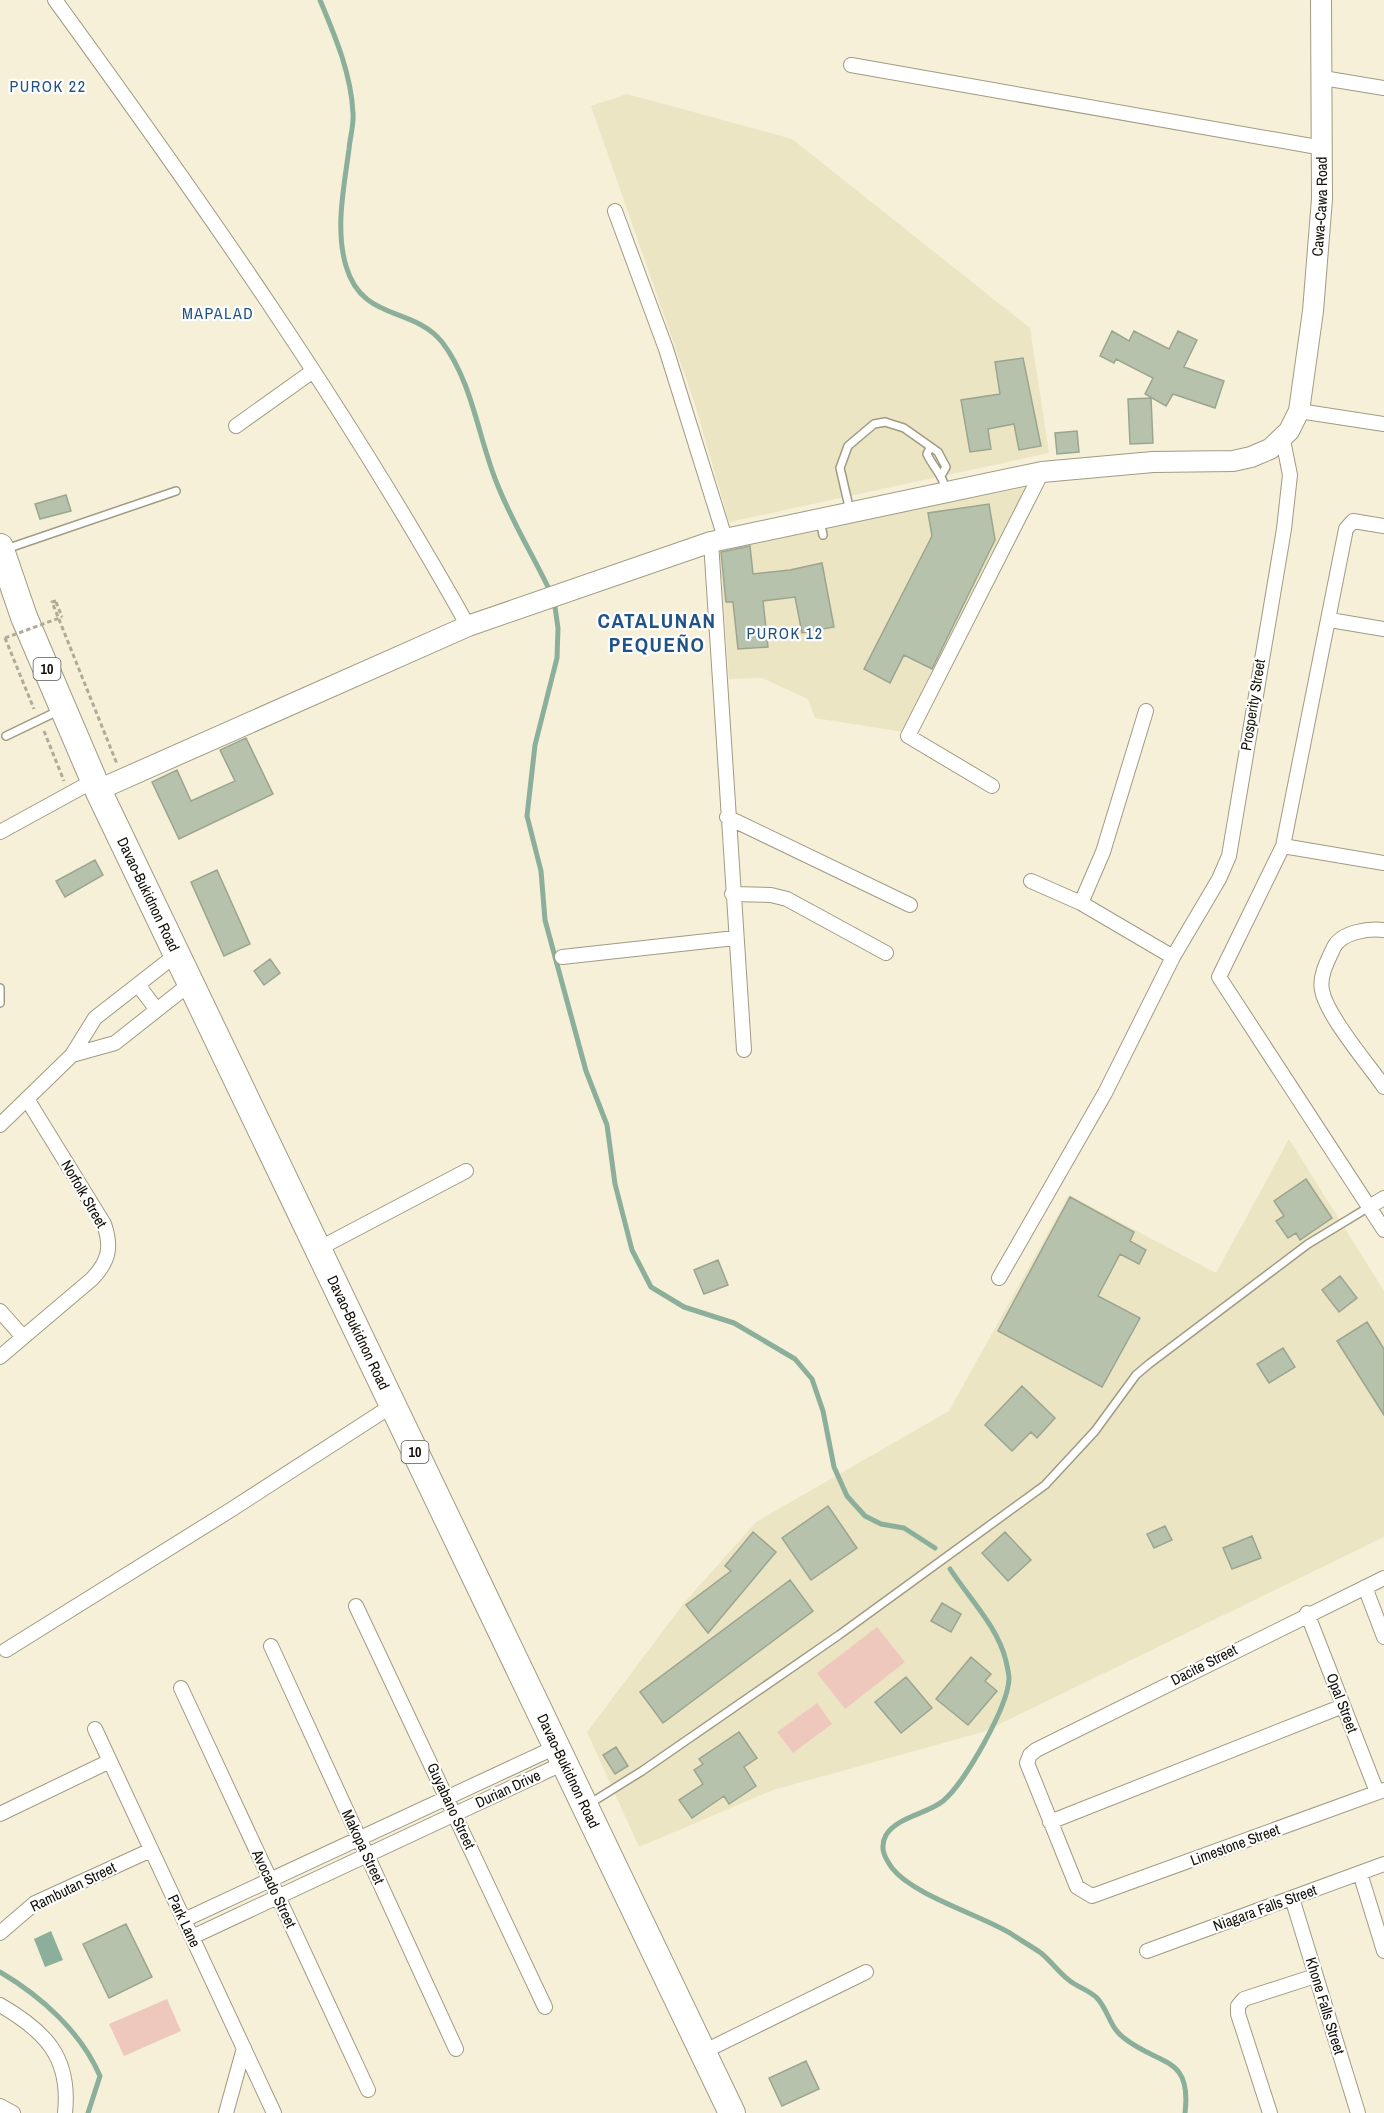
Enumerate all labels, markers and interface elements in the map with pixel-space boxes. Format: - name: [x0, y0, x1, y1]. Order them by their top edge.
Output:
- district label: PUROK 22: [10, 75, 86, 97]
- street label: Cawa-Cawa Road: [1306, 157, 1332, 257]
- district label: MAPALAD: [182, 302, 254, 324]
- district label: CATALUNAN PEQUEÑO: [597, 606, 717, 659]
- district label: PUROK 12: [747, 622, 823, 644]
- street label: Prosperity Street: [1235, 657, 1270, 752]
- road number: 10: [34, 658, 60, 680]
- street label: Davao-Bukidnon Road: [112, 834, 185, 955]
- street label: Norfolk Street: [57, 1156, 113, 1232]
- street label: Davao-Bukidnon Road: [322, 1272, 395, 1393]
- road number: 10: [402, 1441, 428, 1463]
- street label: Dacite Street: [1167, 1639, 1241, 1690]
- street label: Opal Street: [1322, 1670, 1364, 1736]
- street label: Davao-Bukidnon Road: [532, 1710, 605, 1831]
- street label: Guyabano Street: [422, 1759, 481, 1853]
- street label: Durian Drive: [472, 1764, 544, 1813]
- street label: Makopa Street: [337, 1806, 390, 1888]
- street label: Limestone Street: [1187, 1818, 1283, 1870]
- street label: Avocado Street: [247, 1845, 302, 1932]
- street label: Rambutan Street: [26, 1856, 120, 1916]
- street label: Niagara Falls Street: [1210, 1879, 1320, 1936]
- street label: Park Lane: [163, 1891, 206, 1951]
- street label: Khone Falls Street: [1301, 1955, 1350, 2058]

